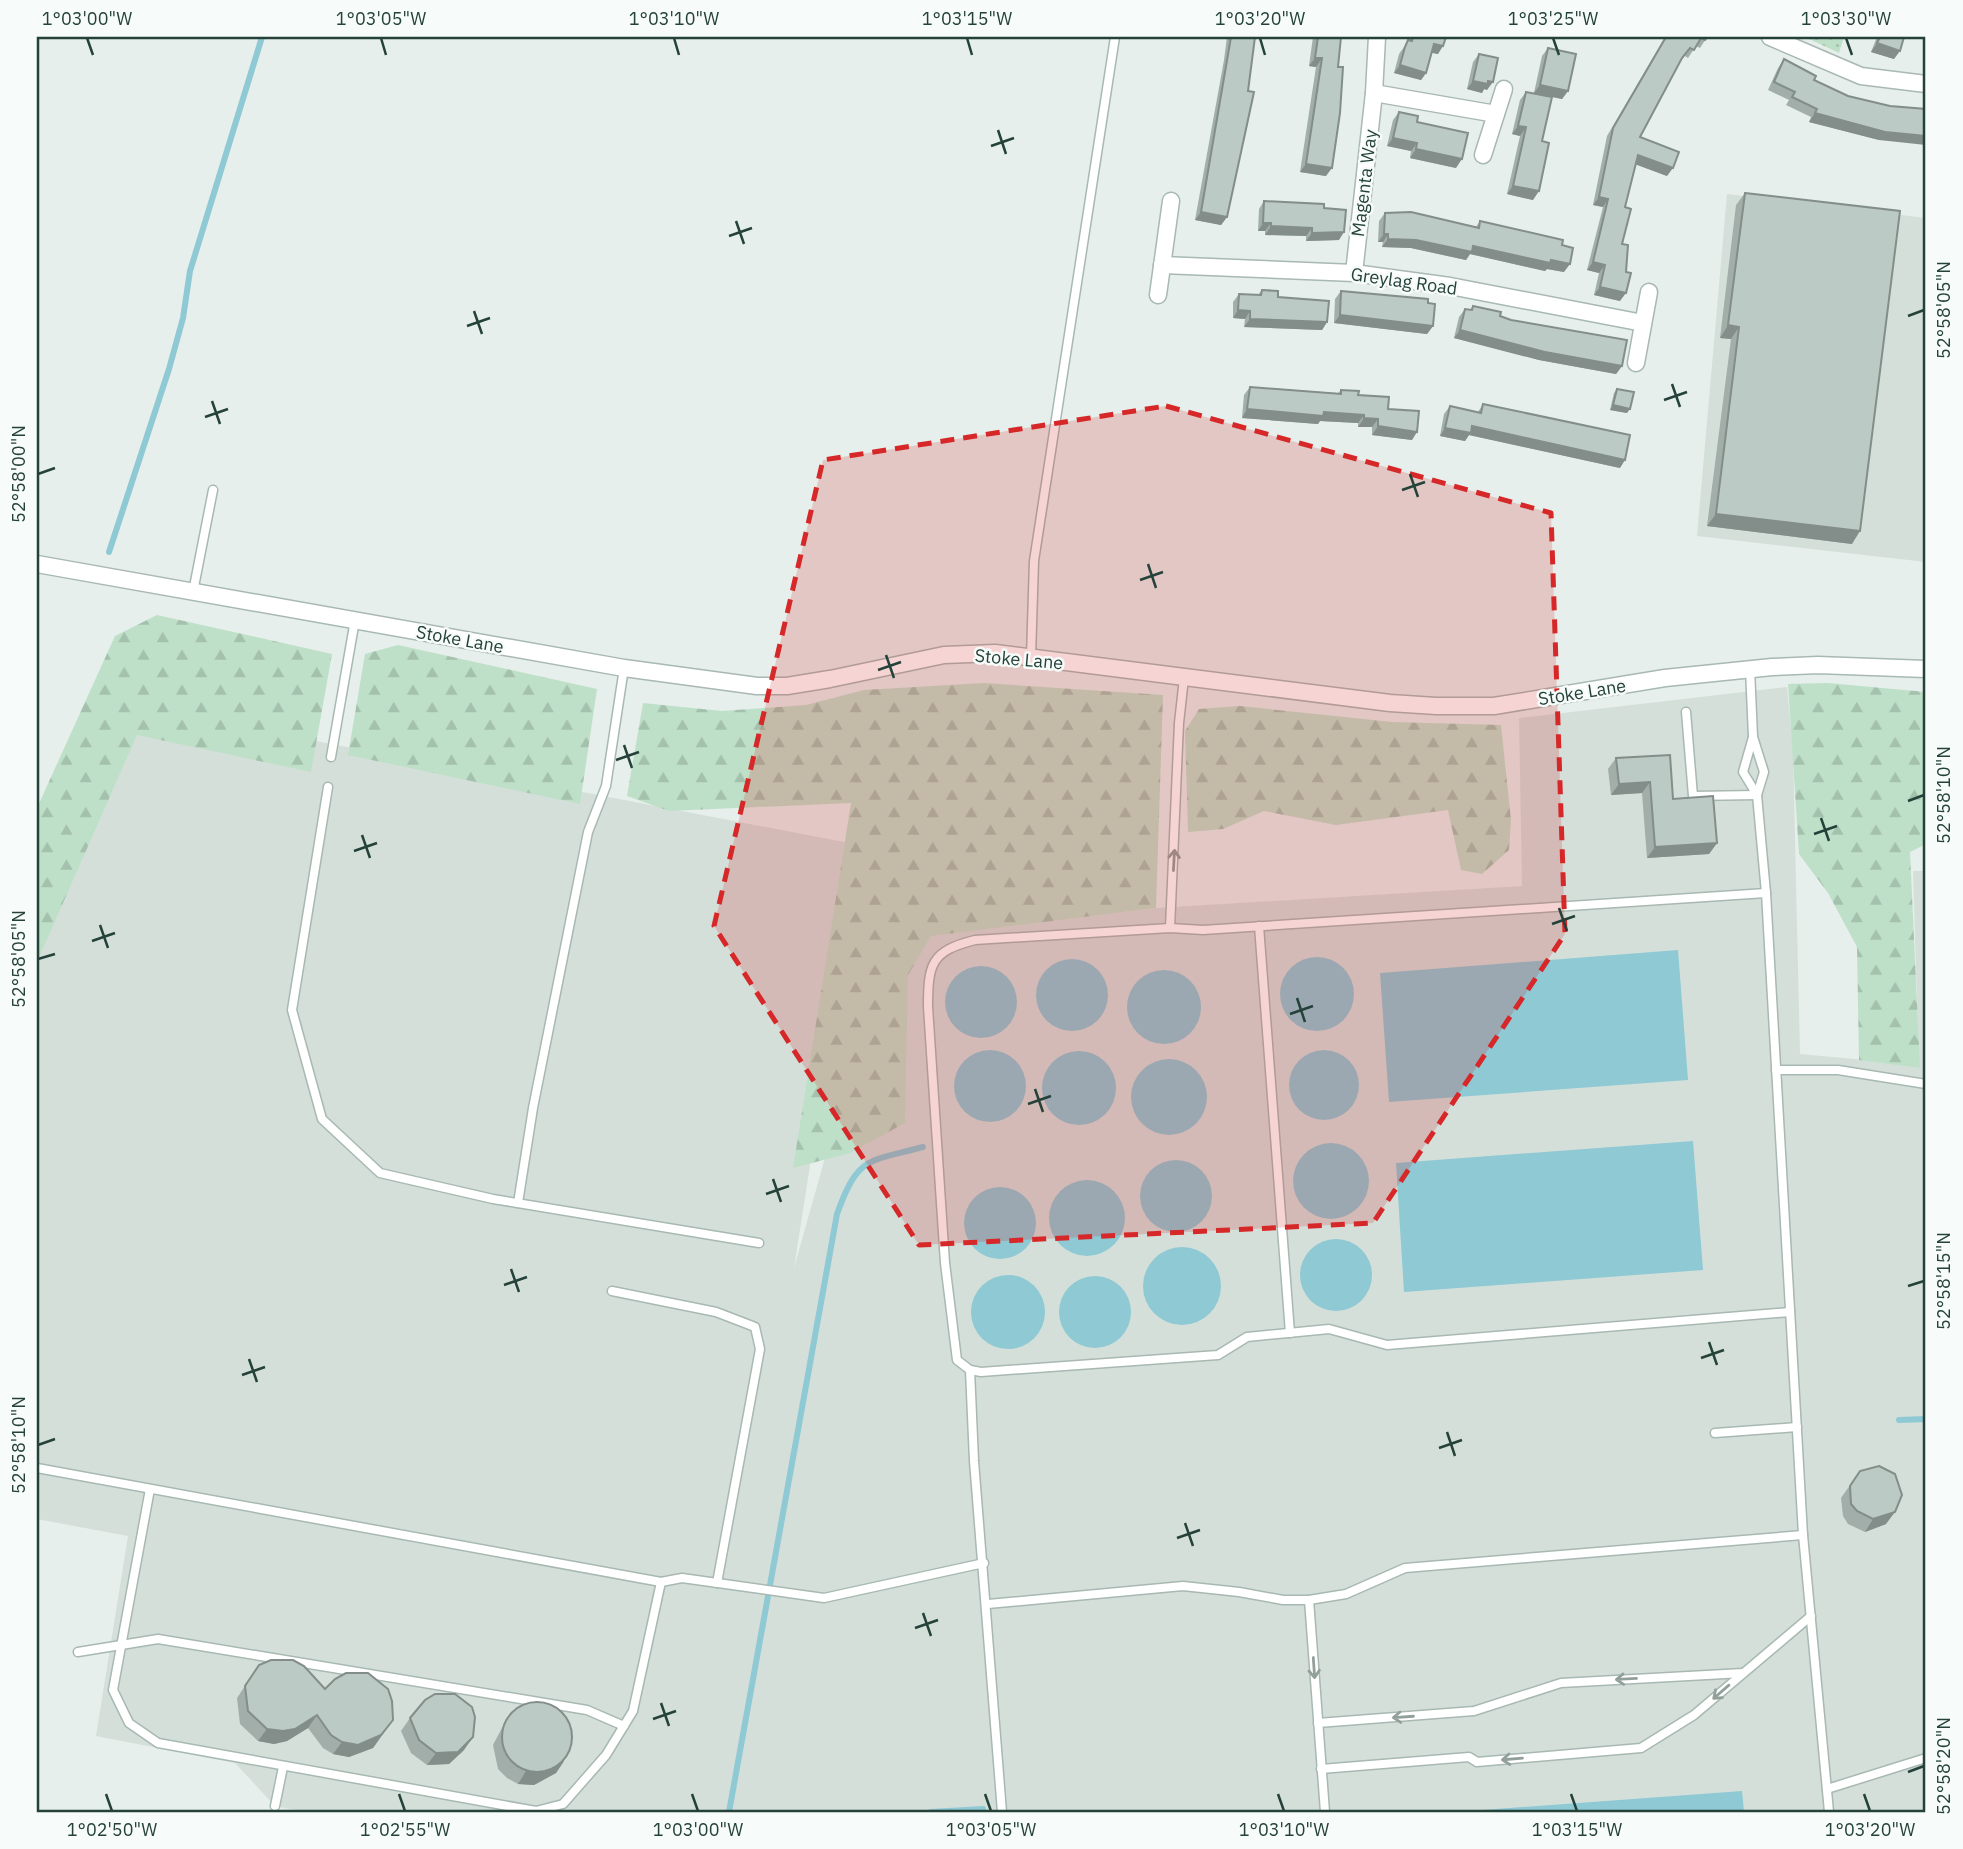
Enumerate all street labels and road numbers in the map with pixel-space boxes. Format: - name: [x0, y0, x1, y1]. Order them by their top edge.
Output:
- street label: Magenta Way: [1346, 128, 1382, 238]
- street label: Greylag Road: [1349, 262, 1459, 300]
- street label: Stoke Lane: [414, 620, 506, 658]
- street label: Stoke Lane: [974, 644, 1064, 674]
- street label: Stoke Lane: [1536, 674, 1628, 710]

